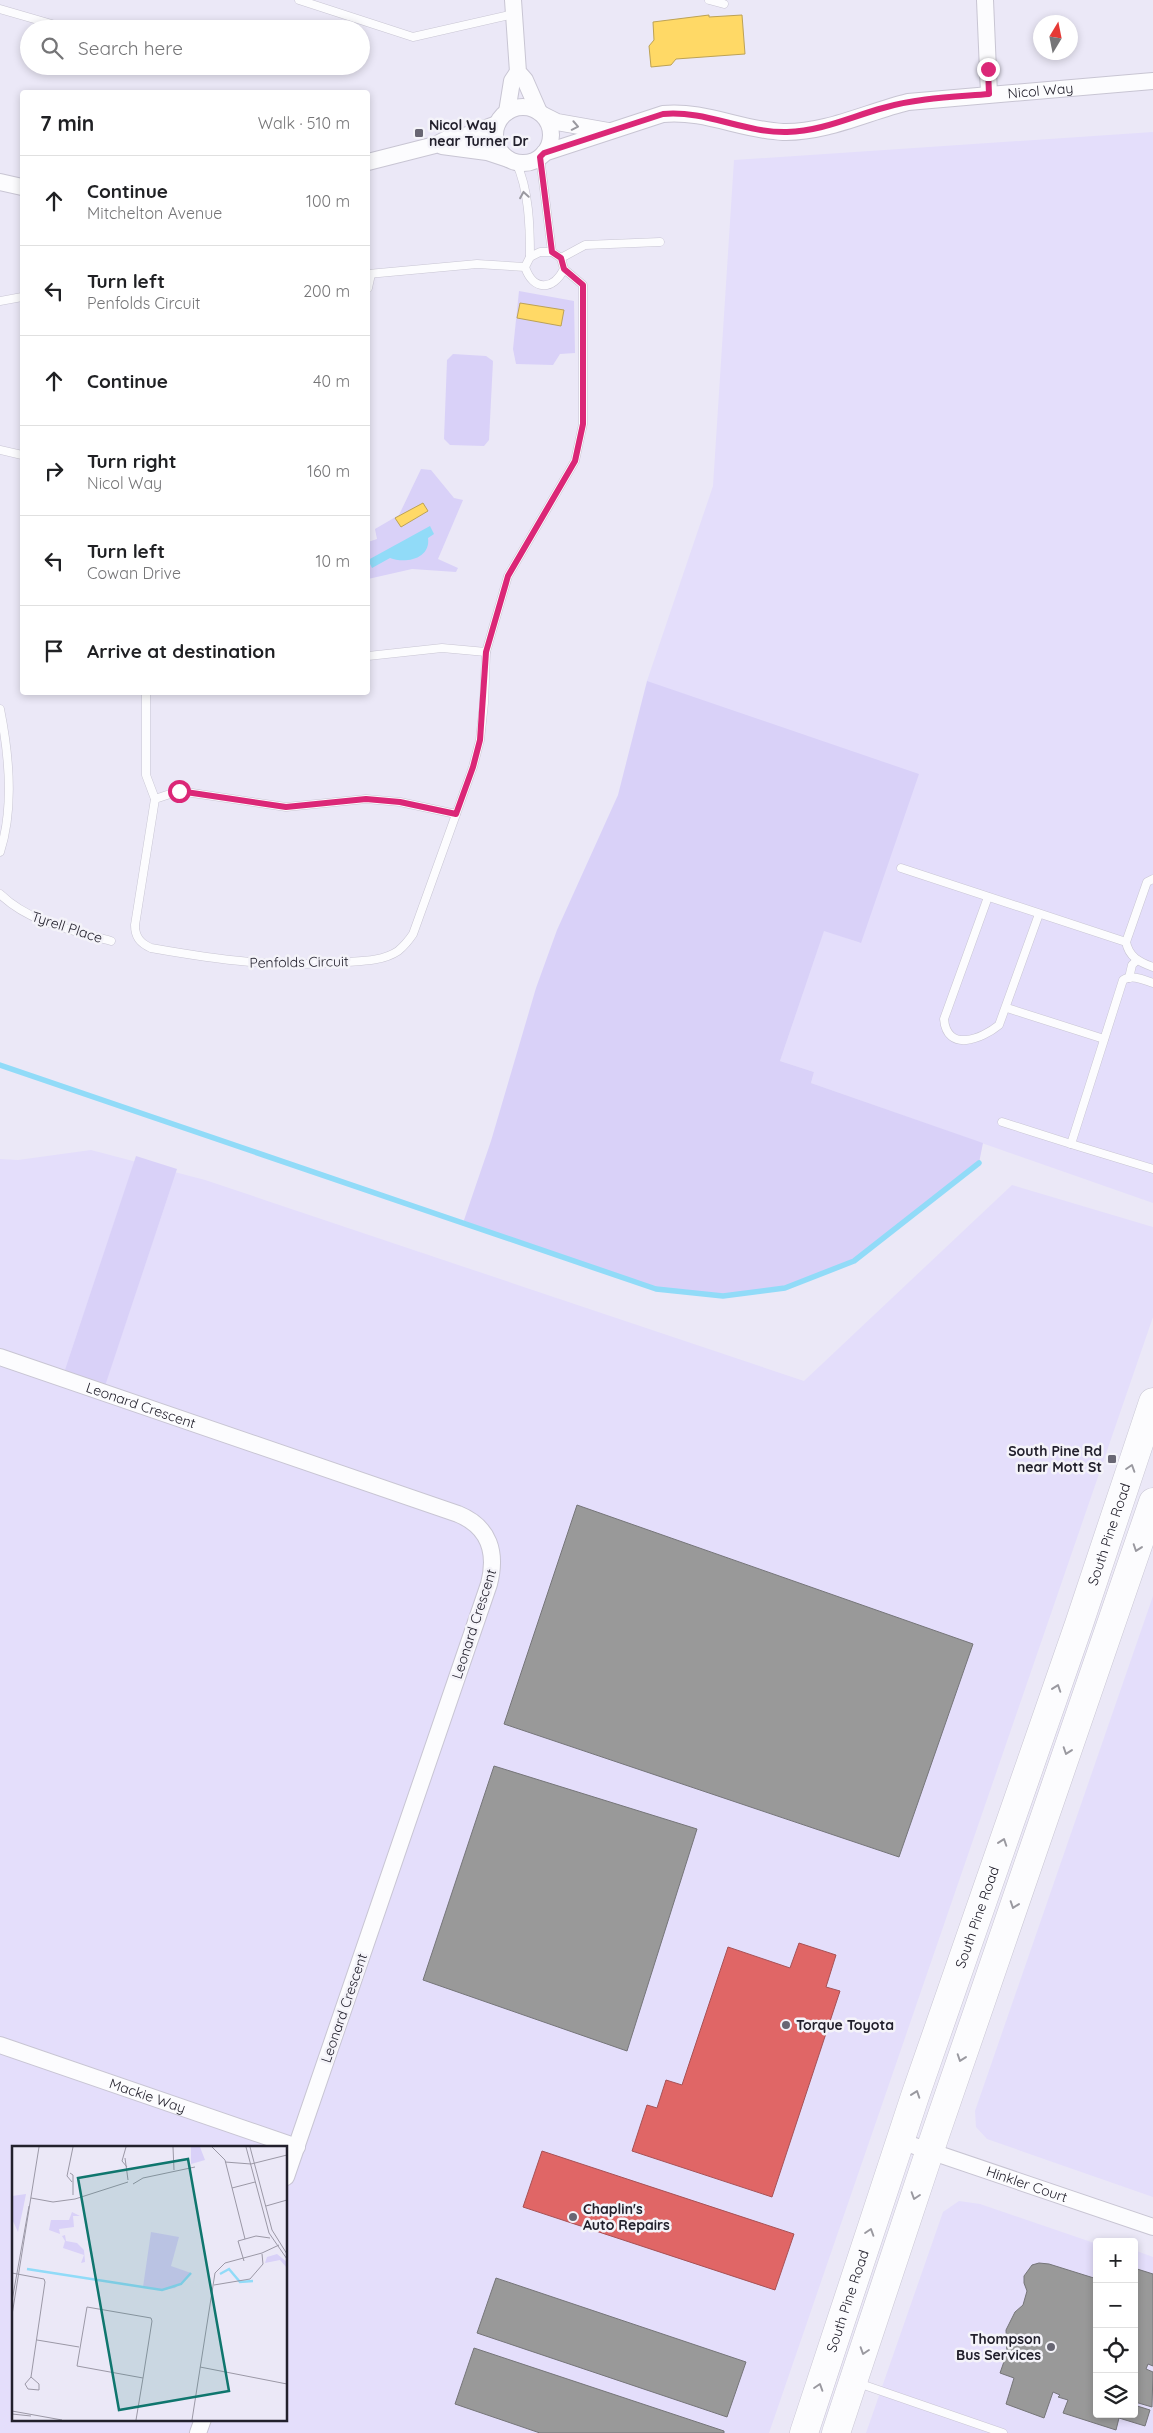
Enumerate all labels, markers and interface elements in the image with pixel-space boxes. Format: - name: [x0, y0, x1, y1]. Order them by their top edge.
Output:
- north arrow: [1033, 15, 1078, 60]
- search box: [20, 20, 370, 75]
- icon: search: [38, 34, 66, 62]
- text: Search here: [78, 36, 183, 60]
- route end: [977, 58, 1000, 81]
- street label: Nicol Way: [1007, 79, 1074, 102]
- text: 7 min: [40, 110, 94, 136]
- text: Walk · 510 m: [258, 113, 350, 133]
- place label: Nicol Way near Turner Dr: [429, 116, 529, 150]
- one-way arrow: [570, 120, 579, 130]
- marker: Nicol Way near Turner Dr: [413, 127, 425, 139]
- text: Continue: [87, 179, 168, 203]
- icon: ahead: [40, 187, 68, 215]
- text: 100 m: [306, 191, 350, 211]
- one-way arrow: [520, 191, 530, 200]
- text: Mitchelton Avenue: [87, 203, 222, 223]
- text: Turn left: [87, 269, 165, 293]
- icon: left: [40, 277, 68, 305]
- text: 200 m: [303, 281, 350, 301]
- text: Penfolds Circuit: [87, 293, 201, 313]
- icon: ahead: [40, 367, 68, 395]
- text: Continue: [87, 369, 168, 393]
- text: 40 m: [313, 371, 350, 391]
- text: Turn right: [87, 449, 176, 473]
- icon: right: [40, 457, 68, 485]
- text: 160 m: [307, 461, 350, 481]
- text: Nicol Way: [87, 473, 162, 493]
- text: Turn left: [87, 539, 165, 563]
- icon: left: [40, 547, 68, 575]
- text: 10 m: [316, 551, 350, 571]
- text: Cowan Drive: [87, 563, 181, 583]
- icon: arrive: [40, 637, 68, 665]
- text: Arrive at destination: [87, 639, 276, 663]
- route start: [168, 780, 191, 803]
- street label: Tyrell Place: [29, 907, 105, 947]
- street label: Penfolds Circuit: [249, 952, 349, 972]
- street label: Leonard Crescent: [84, 1378, 198, 1432]
- place label: South Pine Rd near Mott St: [1008, 1442, 1102, 1476]
- marker: South Pine Rd near Mott St: [1106, 1453, 1118, 1465]
- one-way arrow: [1125, 1464, 1135, 1473]
- street label: South Pine Road: [1083, 1481, 1134, 1588]
- one-way arrow: [1133, 1543, 1143, 1551]
- street label: Leonard Crescent: [448, 1567, 500, 1681]
- one-way arrow: [1051, 1684, 1061, 1693]
- one-way arrow: [1063, 1746, 1073, 1755]
- one-way arrow: [997, 1838, 1007, 1846]
- street label: South Pine Road: [951, 1864, 1003, 1971]
- one-way arrow: [1010, 1900, 1020, 1908]
- street label: Leonard Crescent: [317, 1951, 371, 2065]
- place label: Torque Toyota: [796, 2016, 894, 2034]
- marker: Torque Toyota: [780, 2019, 792, 2031]
- one-way arrow: [957, 2054, 967, 2062]
- street label: Mackie Way: [107, 2074, 188, 2117]
- one-way arrow: [910, 2091, 920, 2099]
- inset map: [12, 2146, 288, 2420]
- street label: Hinkler Court: [984, 2162, 1070, 2206]
- one-way arrow: [910, 2191, 920, 2200]
- place label: Chaplin's Auto Repairs: [583, 2200, 670, 2234]
- marker: Chaplin's Auto Repairs: [567, 2211, 579, 2223]
- one-way arrow: [864, 2229, 874, 2237]
- map controls: [1093, 2238, 1138, 2418]
- button: +: [1093, 2238, 1138, 2283]
- street label: South Pine Road: [822, 2247, 873, 2355]
- button: −: [1093, 2283, 1138, 2328]
- button: locate: [1093, 2328, 1138, 2373]
- place label: Thompson Bus Services: [956, 2330, 1041, 2364]
- marker: Thompson Bus Services: [1045, 2341, 1057, 2353]
- one-way arrow: [860, 2346, 870, 2354]
- button: layers: [1093, 2373, 1138, 2418]
- one-way arrow: [814, 2383, 824, 2391]

